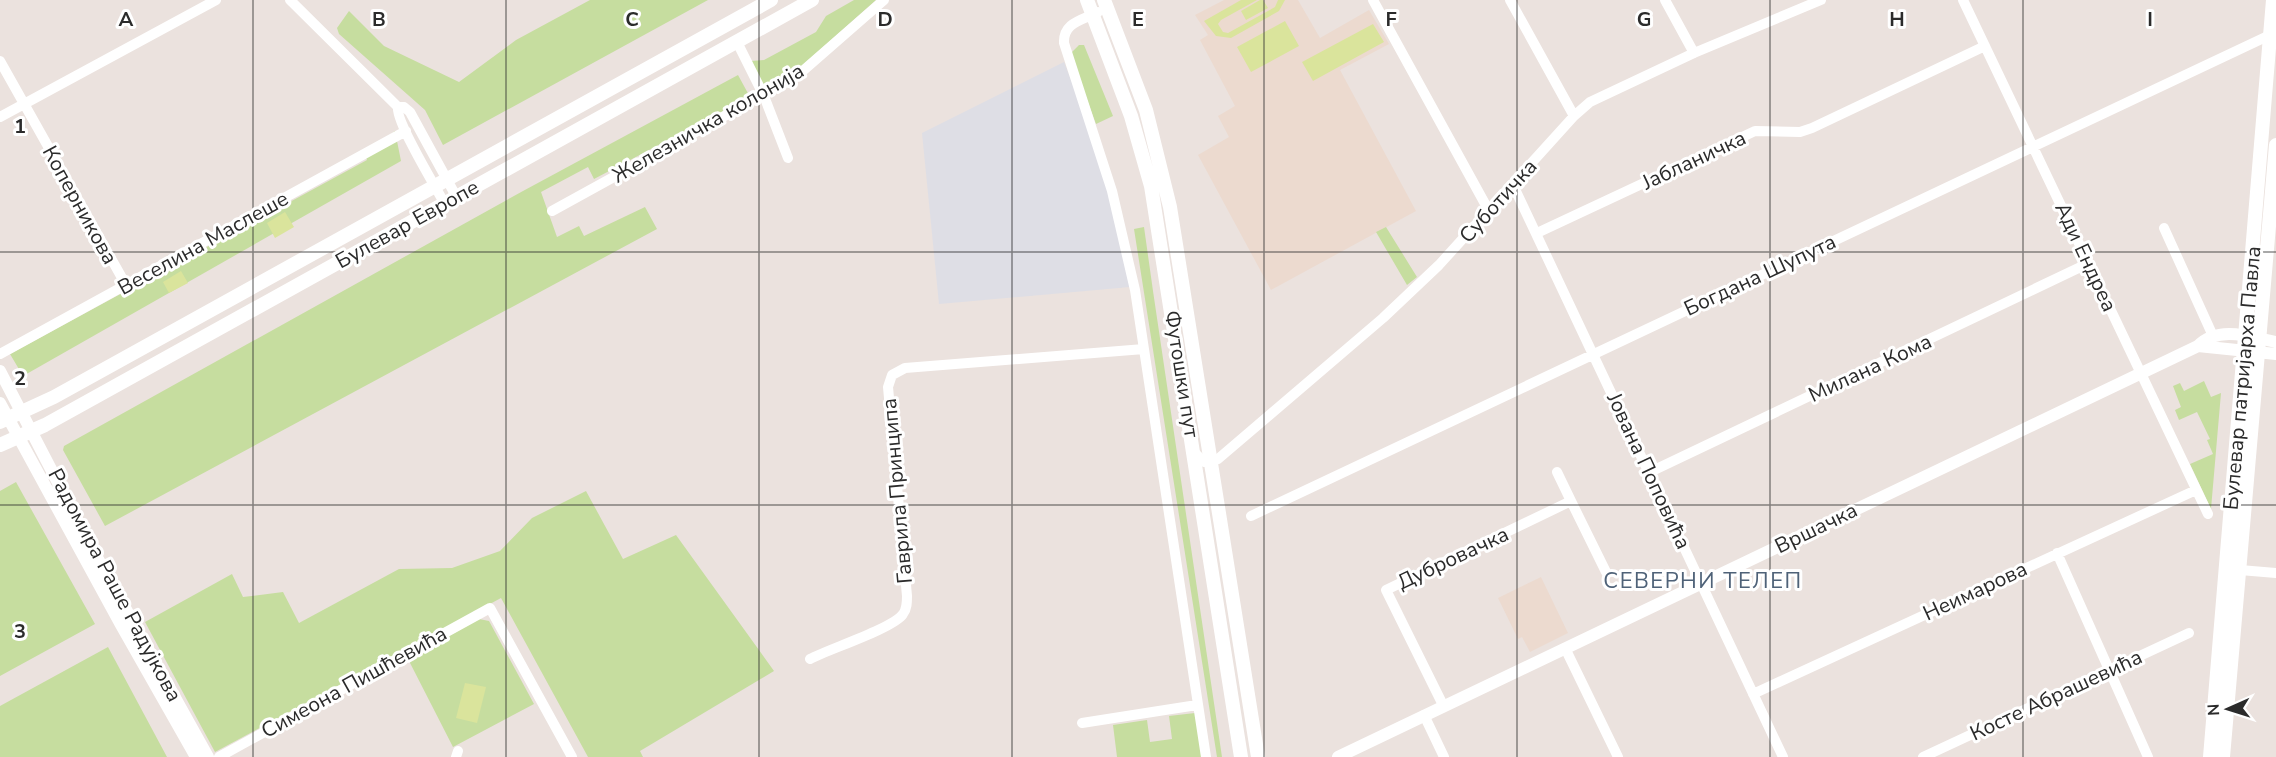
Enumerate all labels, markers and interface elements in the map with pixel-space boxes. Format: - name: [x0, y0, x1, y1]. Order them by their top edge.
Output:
- text: A: [119, 6, 134, 33]
- text: B: [372, 6, 386, 33]
- text: C: [625, 6, 639, 33]
- text: D: [877, 6, 893, 33]
- text: E: [1132, 6, 1144, 33]
- text: F: [1385, 6, 1397, 33]
- text: G: [1637, 6, 1651, 33]
- text: H: [1889, 6, 1905, 33]
- text: I: [2147, 6, 2153, 33]
- street label: Железничка колонија: [607, 57, 809, 189]
- text: 1: [14, 113, 26, 140]
- street label: Јабланичка: [1637, 124, 1751, 197]
- street label: Коперникова: [36, 141, 124, 269]
- street label: Суботичка: [1453, 153, 1543, 249]
- street label: Булевар Европе: [330, 173, 484, 275]
- street label: Веселина Маслеше: [113, 184, 293, 302]
- street label: Ади Ендреа: [2048, 198, 2124, 316]
- street label: Богдана Шупута: [1679, 227, 1841, 323]
- street label: Булевар патријарха Павла: [2217, 245, 2267, 511]
- street label: Футошки пут: [1158, 309, 1206, 440]
- street label: Милана Кома: [1804, 327, 1936, 409]
- text: 2: [14, 365, 26, 392]
- street label: Јована Поповића: [1600, 387, 1698, 554]
- street label: Гаврила Принципа: [875, 397, 919, 585]
- street label: Радомира Раше Радујкова: [41, 463, 189, 707]
- street label: Вршачка: [1770, 496, 1862, 560]
- street label: Дубровачка: [1393, 520, 1513, 596]
- street label: Неимарова: [1918, 555, 2032, 627]
- district label: СЕВЕРНИ ТЕЛЕП: [1603, 566, 1803, 596]
- text: 3: [14, 618, 26, 645]
- street label: Симеона Пишћевића: [256, 619, 452, 745]
- street label: Косте Абрашевића: [1965, 643, 2147, 747]
- north arrow: [2198, 679, 2258, 739]
- text: N: [2203, 703, 2225, 716]

